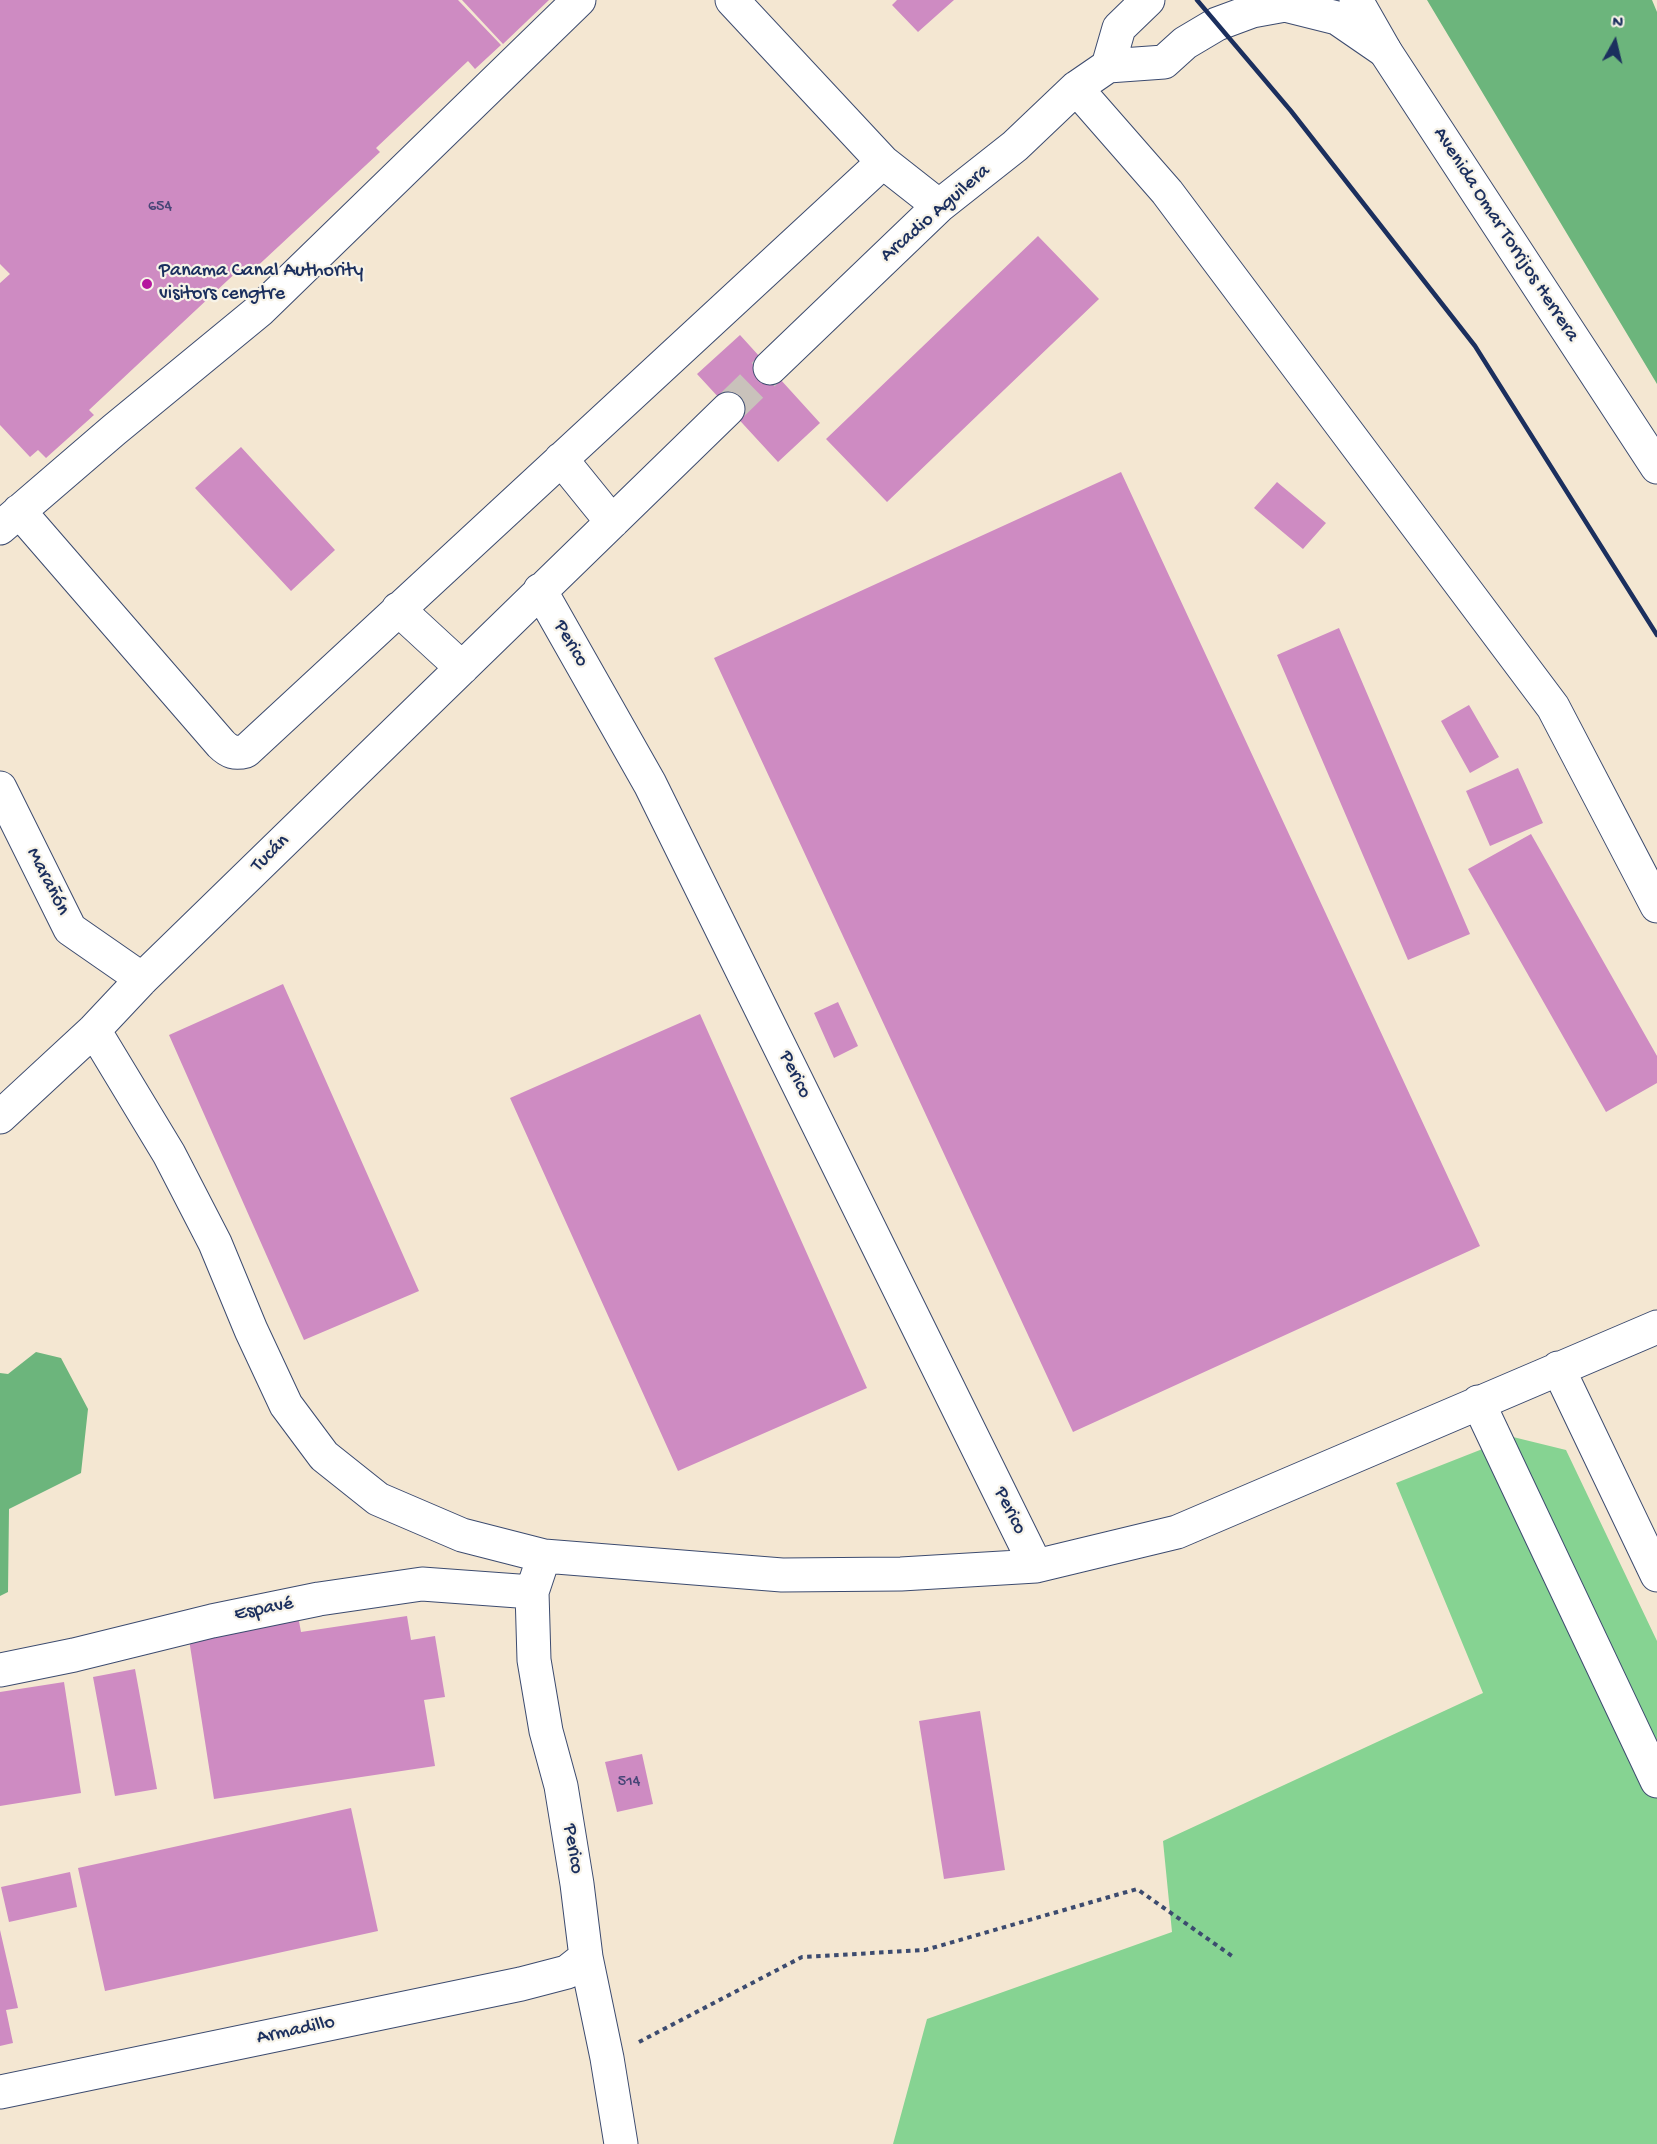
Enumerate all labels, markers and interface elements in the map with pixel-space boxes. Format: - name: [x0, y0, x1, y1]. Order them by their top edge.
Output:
- north arrow: [1585, 12, 1645, 72]
- text: N: [1611, 14, 1624, 34]
- street label: Avenida Omar Torrijos Herrera: [1427, 123, 1583, 347]
- street label: Arcadio Aguilera: [876, 160, 996, 268]
- house number: 654: [148, 198, 172, 218]
- place label: Panama Canal Authority visitors cengtre: [159, 260, 363, 307]
- marker: Panama Canal Authority visitors cengtre: [140, 277, 154, 291]
- street label: Perico: [547, 616, 593, 672]
- street label: Tucán: [247, 830, 295, 878]
- street label: Marañón: [20, 844, 74, 920]
- street label: Perico: [772, 1047, 816, 1103]
- street label: Perico: [987, 1483, 1031, 1539]
- street label: Espavé: [232, 1593, 296, 1627]
- house number: 514: [618, 1773, 640, 1793]
- street label: Perico: [556, 1822, 588, 1876]
- street label: Armadillo: [255, 2011, 337, 2051]

